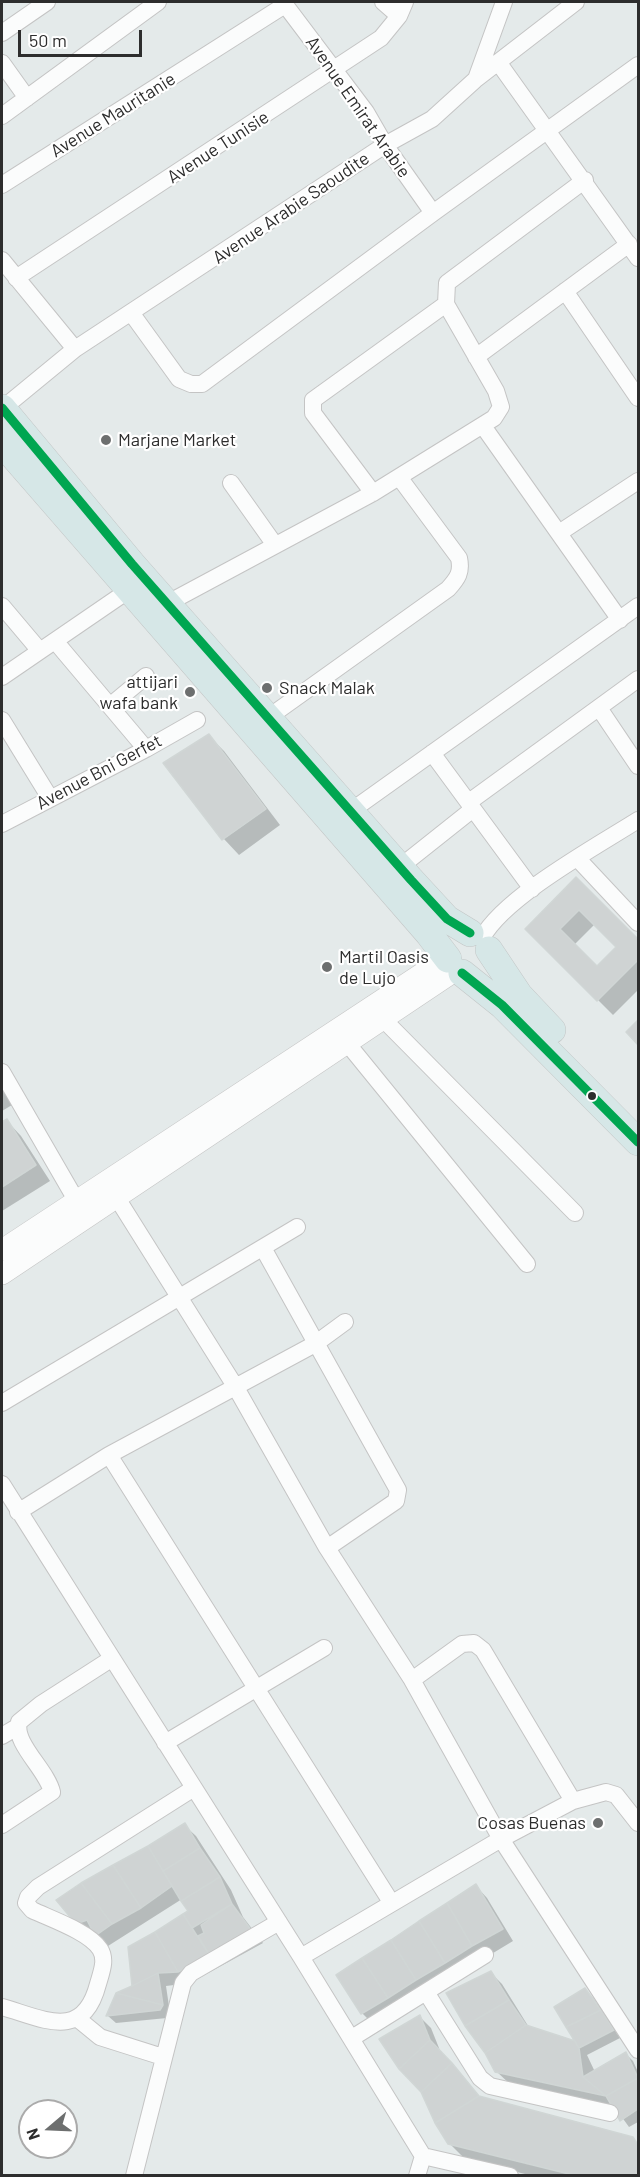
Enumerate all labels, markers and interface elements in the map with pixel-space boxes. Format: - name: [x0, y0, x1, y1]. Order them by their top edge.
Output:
- scale bar: [21, 18, 146, 56]
- text: 50 m: [29, 29, 67, 51]
- street label: Avenue Emirat Arabie: [301, 32, 415, 182]
- street label: Avenue Mauritanie: [47, 68, 179, 162]
- street label: Avenue Tunisie: [163, 106, 273, 188]
- street label: Avenue Arabie Saoudite: [208, 147, 374, 269]
- place label: Marjane Market: [118, 429, 236, 451]
- marker: Marjane Market: [99, 433, 113, 447]
- place label: attijari wafa bank: [99, 671, 178, 714]
- place label: Snack Malak: [279, 677, 375, 699]
- marker: Snack Malak: [260, 681, 274, 695]
- marker: attijari wafa bank: [183, 685, 197, 699]
- street label: Avenue Bni Gerfet: [33, 730, 165, 814]
- place label: Martil Oasis de Lujo: [339, 946, 429, 988]
- marker: Martil Oasis de Lujo: [320, 960, 334, 974]
- unlabelled marker: [586, 1090, 598, 1102]
- place label: Cosas Buenas: [477, 1812, 586, 1834]
- marker: Cosas Buenas: [591, 1816, 605, 1830]
- north arrow: [18, 2099, 78, 2159]
- text: N: [22, 2126, 43, 2143]

